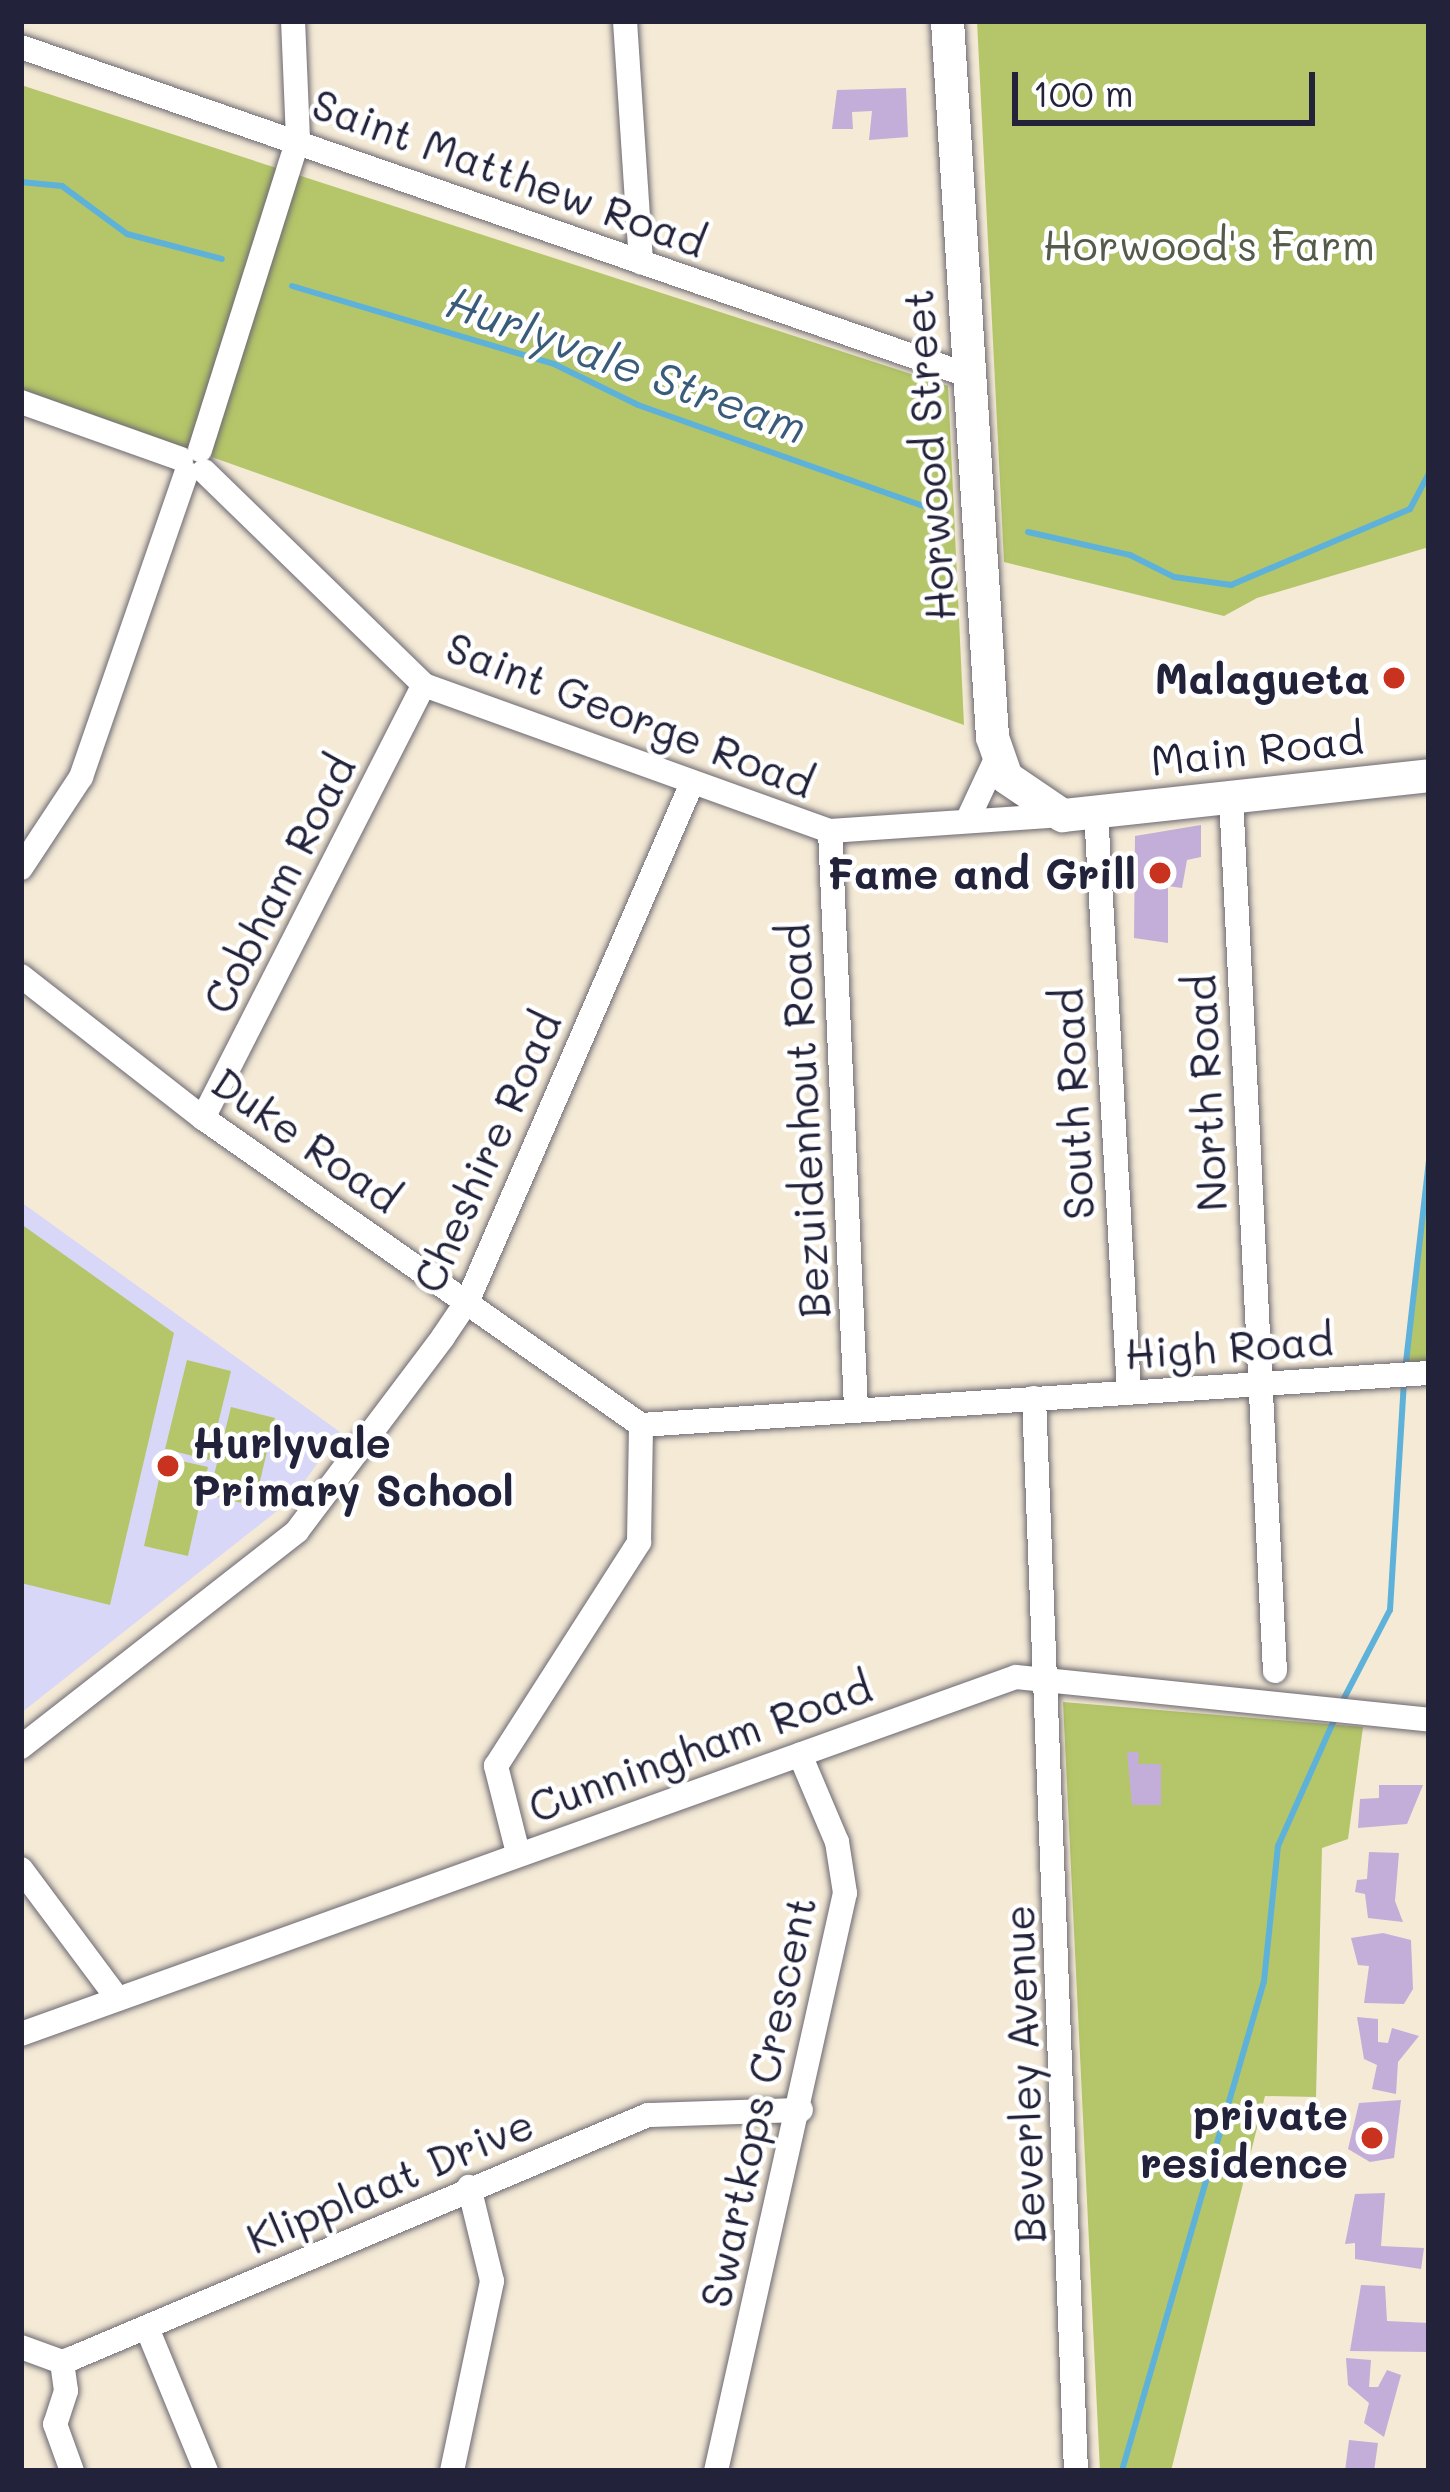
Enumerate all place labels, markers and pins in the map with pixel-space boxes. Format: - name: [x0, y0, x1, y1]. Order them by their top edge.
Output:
- place label: Malagueta: [1155, 653, 1370, 703]
- marker: Malagueta: [1381, 665, 1407, 691]
- place label: Fame and Grill: [827, 848, 1136, 898]
- marker: Fame and Grill: [1147, 860, 1173, 886]
- place label: Hurlyvale Primary School: [192, 1417, 514, 1516]
- marker: Hurlyvale Primary School: [155, 1453, 181, 1479]
- place label: private residence: [1140, 2089, 1348, 2188]
- marker: private residence: [1359, 2125, 1385, 2151]

